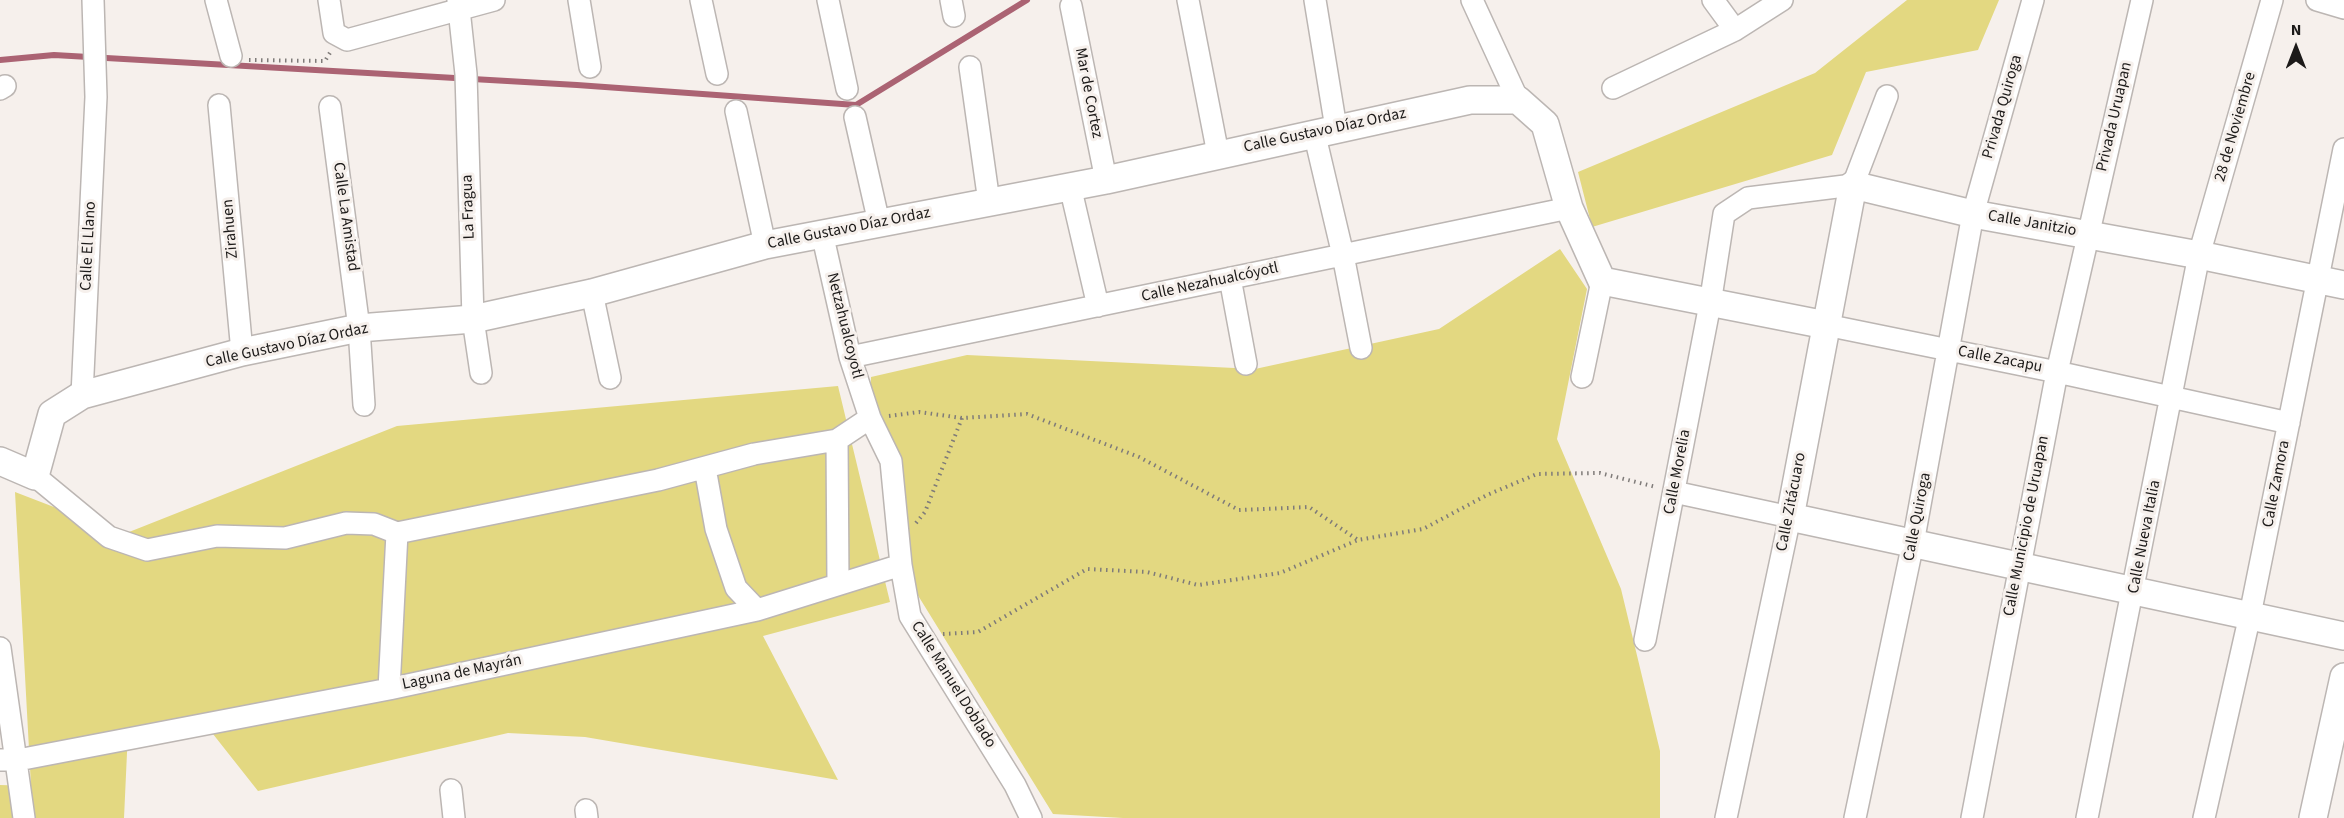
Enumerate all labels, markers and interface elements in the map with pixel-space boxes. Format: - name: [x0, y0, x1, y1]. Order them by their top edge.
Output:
- north arrow: [2266, 18, 2326, 78]
- text: N: [2291, 19, 2301, 41]
- street label: Mar de Cortez: [1070, 46, 1106, 140]
- street label: Privada Quiroga: [1979, 53, 2027, 161]
- street label: Privada Uruapan: [2093, 60, 2137, 174]
- street label: 28 de Noviembre: [2211, 70, 2261, 184]
- street label: Calle Gustavo Díaz Ordaz: [1242, 104, 1408, 158]
- street label: Calle La Amistad: [328, 161, 362, 273]
- street label: La Fragua: [458, 174, 480, 240]
- street label: Zirahuen: [219, 198, 243, 260]
- street label: Calle El Llano: [77, 201, 101, 291]
- street label: Calle Gustavo Díaz Ordaz: [766, 204, 932, 254]
- street label: Calle Janitzio: [1986, 207, 2078, 241]
- street label: Calle Nezahualcóyotl: [1140, 259, 1280, 307]
- street label: Netzahualcoyotl: [822, 271, 866, 381]
- street label: Calle Gustavo Díaz Ordaz: [204, 319, 370, 373]
- street label: Calle Zacapu: [1956, 342, 2044, 378]
- street label: Calle Morelia: [1660, 428, 1696, 516]
- street label: Calle Municipio de Uruapan: [2000, 434, 2054, 618]
- street label: Calle Zamora: [2259, 439, 2295, 529]
- street label: Calle Zitácuaro: [1773, 451, 1811, 553]
- street label: Calle Quiroga: [1900, 471, 1936, 563]
- street label: Calle Nueva Italia: [2125, 479, 2165, 595]
- street label: Calle Manuel Doblado: [906, 618, 1000, 752]
- street label: Laguna de Mayrán: [400, 651, 524, 695]

